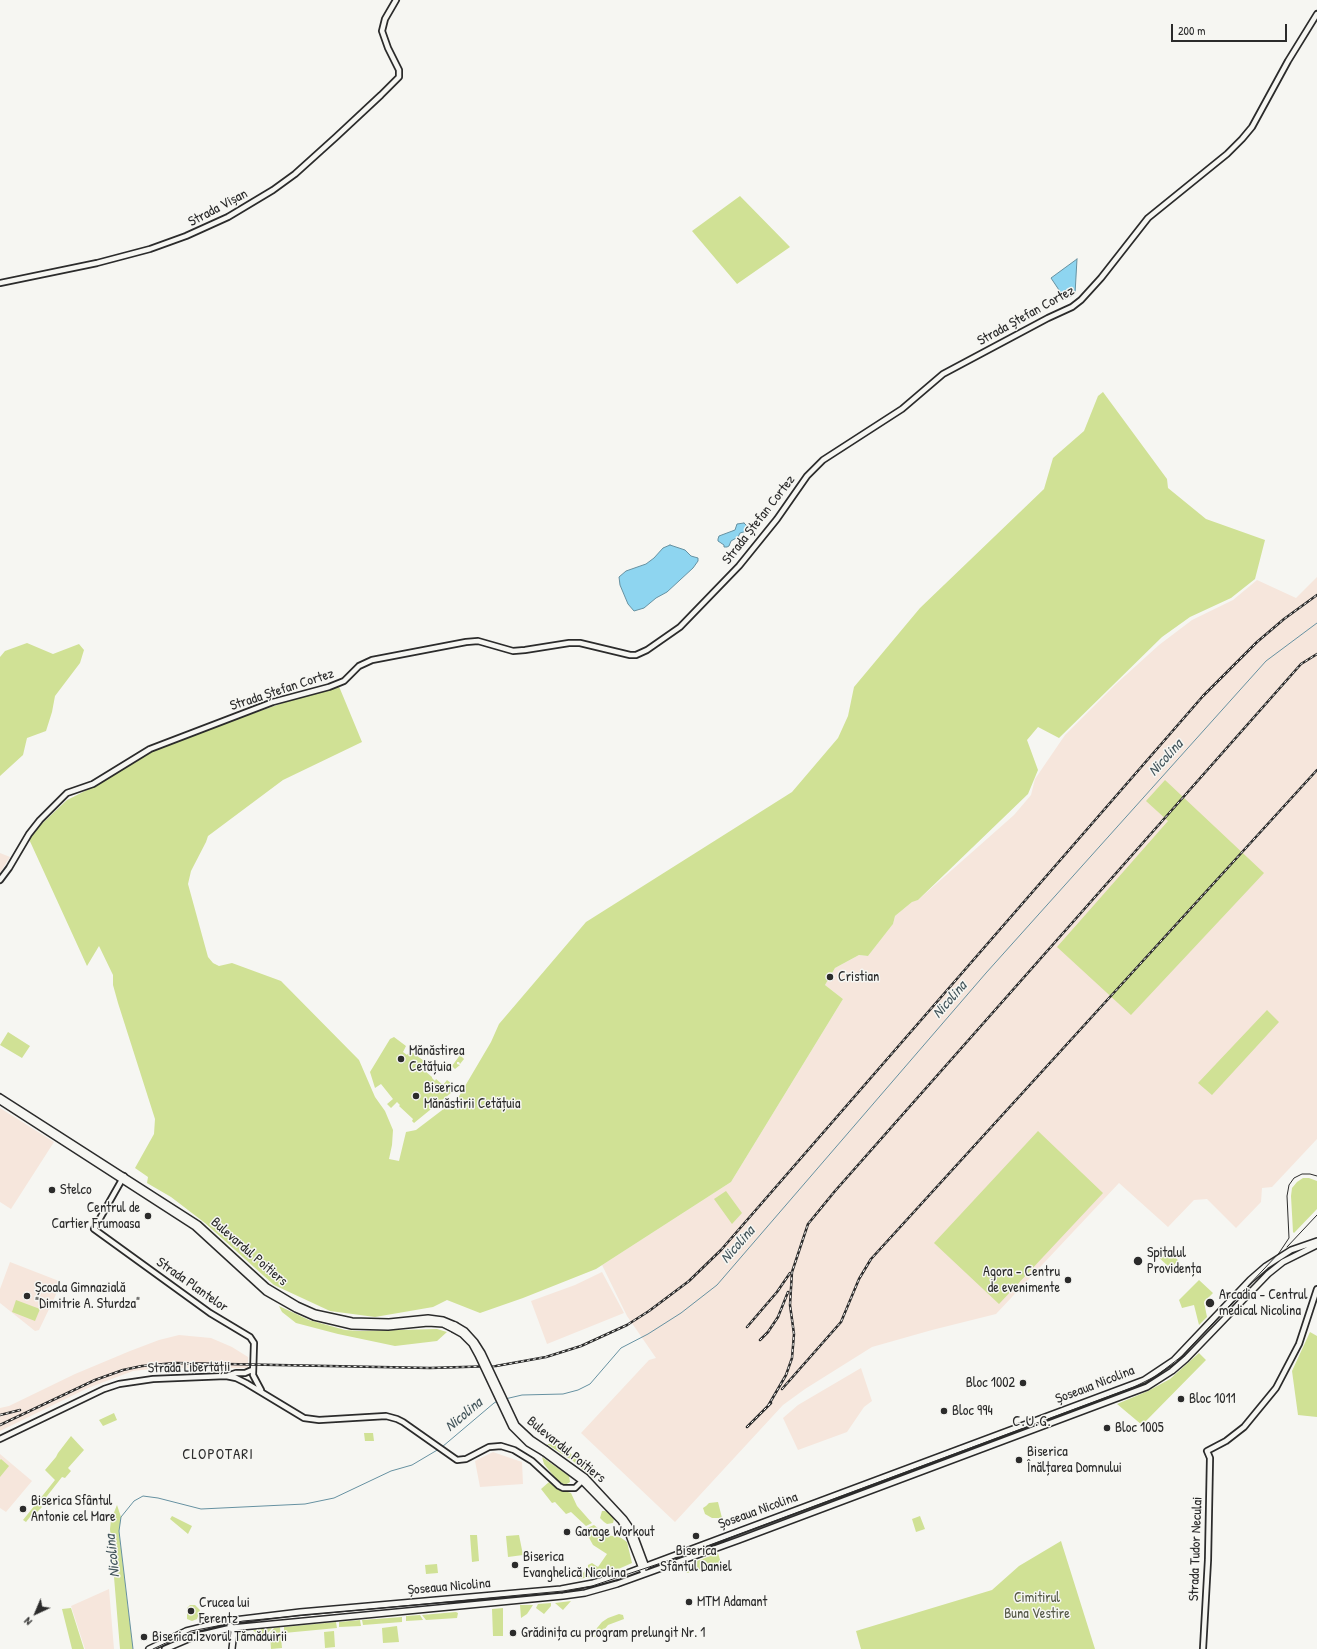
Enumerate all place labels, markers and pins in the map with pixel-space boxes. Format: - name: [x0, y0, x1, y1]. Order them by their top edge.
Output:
- place label: Cristian: [838, 969, 879, 985]
- marker: Cristian: [825, 972, 835, 982]
- place label: Mănăstirea Cetățuia: [409, 1043, 464, 1076]
- marker: Mănăstirea Cetățuia: [396, 1054, 406, 1064]
- place label: Biserica Mănăstirii Cetățuia: [424, 1080, 520, 1112]
- marker: Biserica Mănăstirii Cetățuia: [411, 1091, 421, 1101]
- place label: Stelco: [60, 1182, 92, 1198]
- marker: Stelco: [47, 1185, 57, 1195]
- place label: Centrul de Cartier Frumoasa: [52, 1200, 140, 1232]
- marker: Centrul de Cartier Frumoasa: [143, 1211, 153, 1221]
- place label: Spitalul Providența: [1147, 1245, 1201, 1278]
- marker: Spitalul Providența: [1132, 1255, 1144, 1267]
- place label: Agora - Centru de evenimente: [983, 1264, 1060, 1296]
- marker: Agora - Centru de evenimente: [1063, 1275, 1073, 1285]
- place label: Școala Gimnazială "Dimitrie A. Sturdza": [35, 1280, 140, 1312]
- place label: Arcadia - Centrul medical Nicolina: [1219, 1287, 1307, 1320]
- marker: Școala Gimnazială "Dimitrie A. Sturdza": [22, 1291, 32, 1301]
- marker: Arcadia - Centrul medical Nicolina: [1204, 1297, 1216, 1309]
- place label: Bloc 1002: [966, 1375, 1015, 1391]
- marker: Bloc 1002: [1018, 1378, 1028, 1388]
- place label: Bloc 1011: [1189, 1391, 1236, 1407]
- marker: Bloc 1011: [1176, 1394, 1186, 1404]
- place label: Bloc 994: [952, 1403, 993, 1419]
- marker: Bloc 994: [939, 1406, 949, 1416]
- place label: Bloc 1005: [1115, 1420, 1164, 1436]
- marker: Bloc 1005: [1102, 1423, 1112, 1433]
- place label: Biserica Înălțarea Domnului: [1027, 1444, 1122, 1476]
- marker: Biserica Înălțarea Domnului: [1014, 1455, 1024, 1465]
- place label: Biserica Sfântul Antonie cel Mare: [31, 1493, 116, 1526]
- marker: Biserica Sfântul Antonie cel Mare: [18, 1504, 28, 1514]
- place label: Garage Workout: [575, 1524, 655, 1540]
- marker: Garage Workout: [562, 1527, 572, 1537]
- marker: Biserica Sfântul Daniel: [691, 1531, 701, 1541]
- place label: Biserica Sfântul Daniel: [660, 1543, 732, 1576]
- place label: Biserica Evanghelică Nicolina: [523, 1549, 626, 1582]
- marker: Biserica Evanghelică Nicolina: [510, 1560, 520, 1570]
- place label: MTM Adamant: [697, 1594, 767, 1610]
- place label: Crucea lui Ferentz: [199, 1595, 250, 1628]
- marker: MTM Adamant: [684, 1597, 694, 1607]
- marker: Crucea lui Ferentz: [186, 1606, 196, 1616]
- place label: Grădinița cu program prelungit Nr. 1: [521, 1625, 705, 1641]
- marker: Grădinița cu program prelungit Nr. 1: [508, 1628, 518, 1638]
- place label: Biserica Izvorul Tămăduirii: [152, 1629, 287, 1645]
- marker: Biserica Izvorul Tămăduirii: [139, 1632, 149, 1642]

